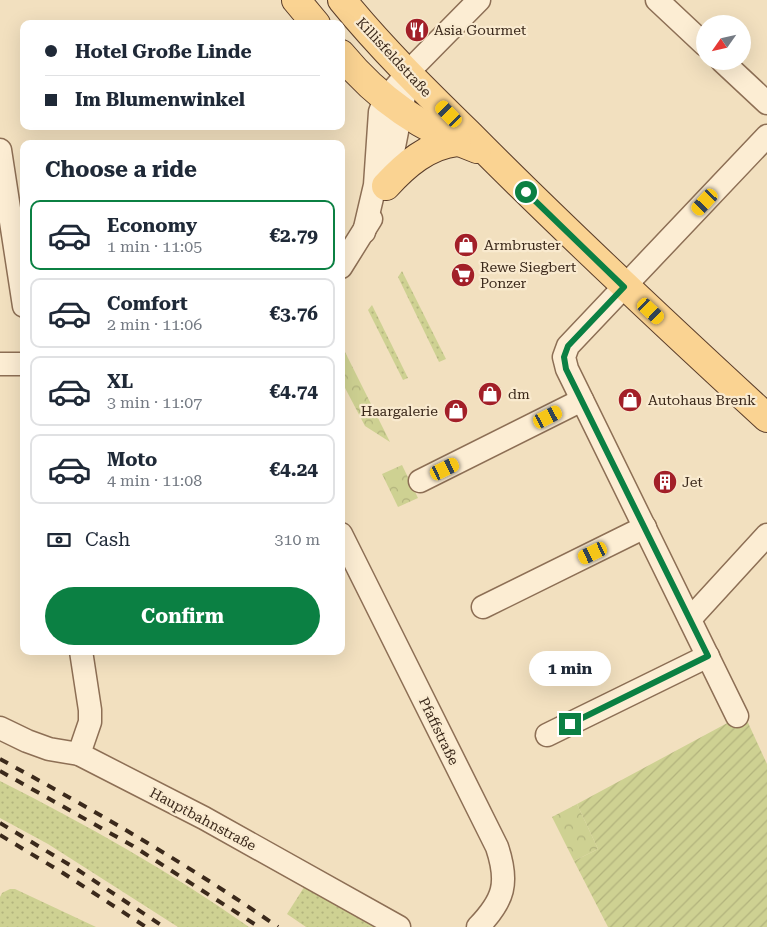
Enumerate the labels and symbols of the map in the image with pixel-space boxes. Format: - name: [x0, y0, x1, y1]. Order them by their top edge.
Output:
- street label: Killisfeldstraße: [353, 14, 435, 100]
- north arrow: [696, 15, 751, 70]
- restaurant icon: Asia Gourmet: [404, 17, 430, 43]
- place label: Asia Gourmet: [434, 22, 526, 38]
- car: [433, 98, 464, 130]
- route start: [515, 181, 537, 203]
- car: [689, 186, 720, 218]
- shop icon: Armbruster: [453, 232, 479, 258]
- place label: Armbruster: [484, 237, 561, 253]
- place label: Rewe Siegbert Ponzer: [480, 259, 576, 291]
- supermarket icon: Rewe Siegbert Ponzer: [450, 262, 476, 288]
- car: [634, 295, 667, 327]
- shop icon: dm: [477, 381, 503, 407]
- place label: dm: [508, 386, 530, 402]
- shop icon: Autohaus Brenk: [617, 387, 643, 413]
- place label: Autohaus Brenk: [648, 392, 756, 408]
- shop icon: Haargalerie: [443, 398, 469, 424]
- place label: Haargalerie: [361, 403, 438, 419]
- car: [531, 404, 564, 430]
- car: [428, 456, 461, 482]
- building icon: Jet: [652, 469, 678, 495]
- place label: Jet: [682, 474, 703, 490]
- car: [576, 540, 609, 566]
- callout: 1 min: [529, 652, 611, 686]
- street label: Pfaffstraße: [416, 694, 462, 768]
- route end: [559, 713, 581, 735]
- street label: Hauptbahnstraße: [147, 784, 259, 854]

